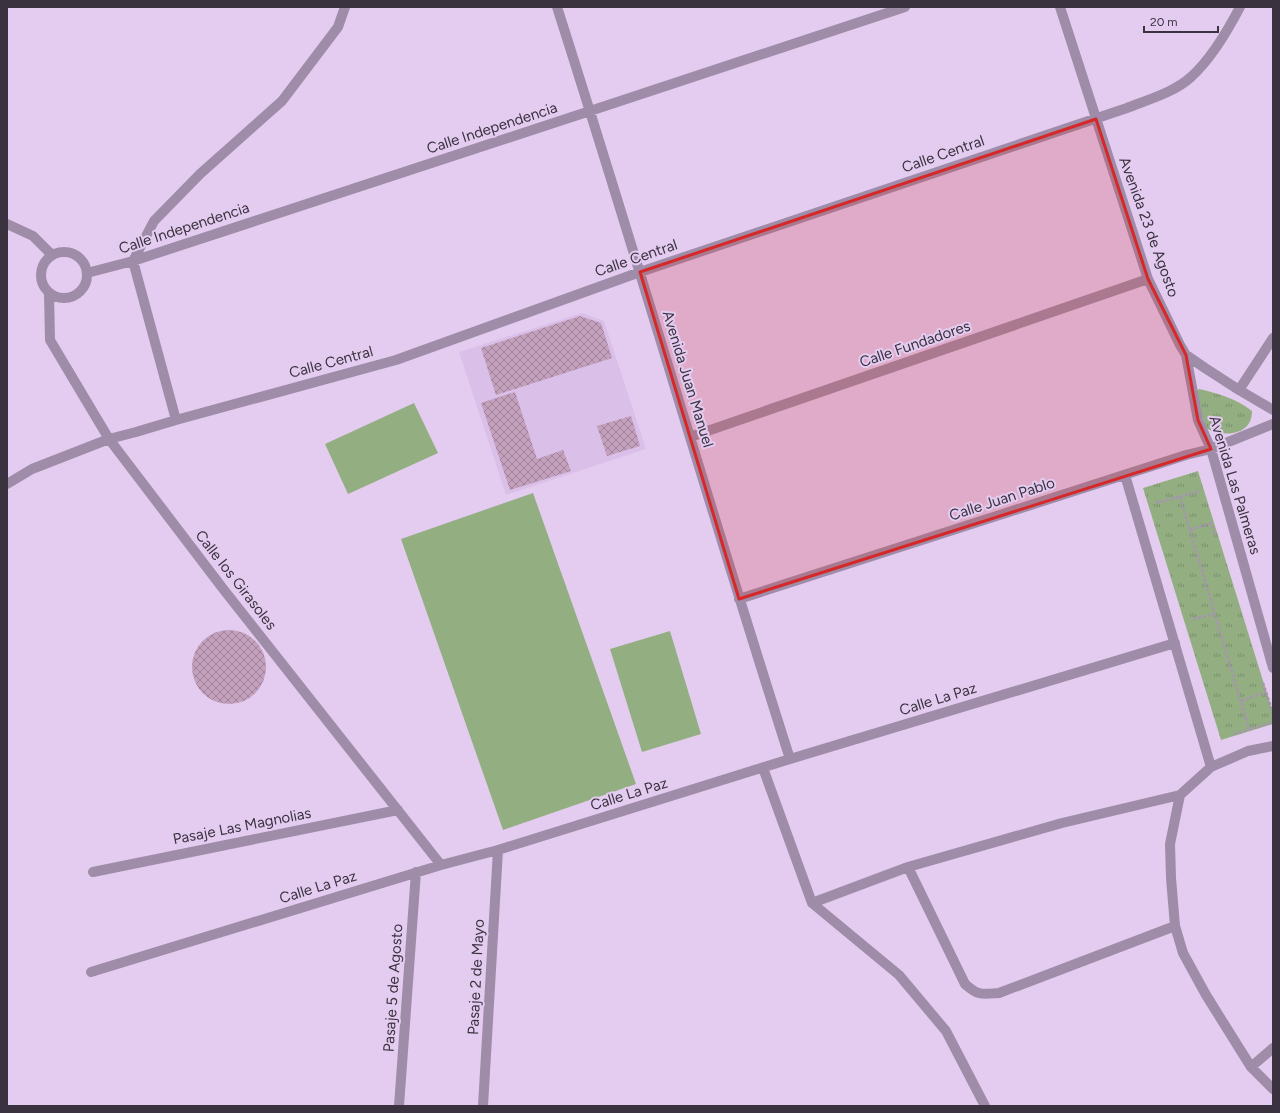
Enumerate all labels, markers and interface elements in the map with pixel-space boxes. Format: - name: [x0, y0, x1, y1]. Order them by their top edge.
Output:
- scale bar: [1144, 8, 1218, 34]
- text: 20 m: [1150, 15, 1178, 29]
- street label: Calle Independencia: [424, 98, 560, 158]
- street label: Calle Central: [899, 131, 987, 177]
- street label: Avenida 23 de Agosto: [1115, 155, 1183, 300]
- street label: Calle Independencia: [116, 198, 252, 258]
- street label: Calle Central: [592, 235, 680, 281]
- street label: Avenida Juan Manuel: [659, 308, 717, 450]
- street label: Calle Fundadores: [857, 317, 973, 371]
- street label: Calle Central: [287, 342, 375, 382]
- street label: Avenida Las Palmeras: [1205, 413, 1265, 557]
- street label: Calle Juan Pablo: [947, 473, 1057, 525]
- street label: Calle los Girasoles: [192, 527, 280, 633]
- street label: Calle La Paz: [897, 679, 979, 719]
- street label: Calle La Paz: [588, 774, 670, 814]
- street label: Pasaje Las Magnolias: [171, 804, 313, 848]
- street label: Calle La Paz: [277, 867, 359, 907]
- street label: Pasaje 2 de Mayo: [464, 918, 488, 1035]
- street label: Pasaje 5 de Agosto: [380, 923, 406, 1053]

